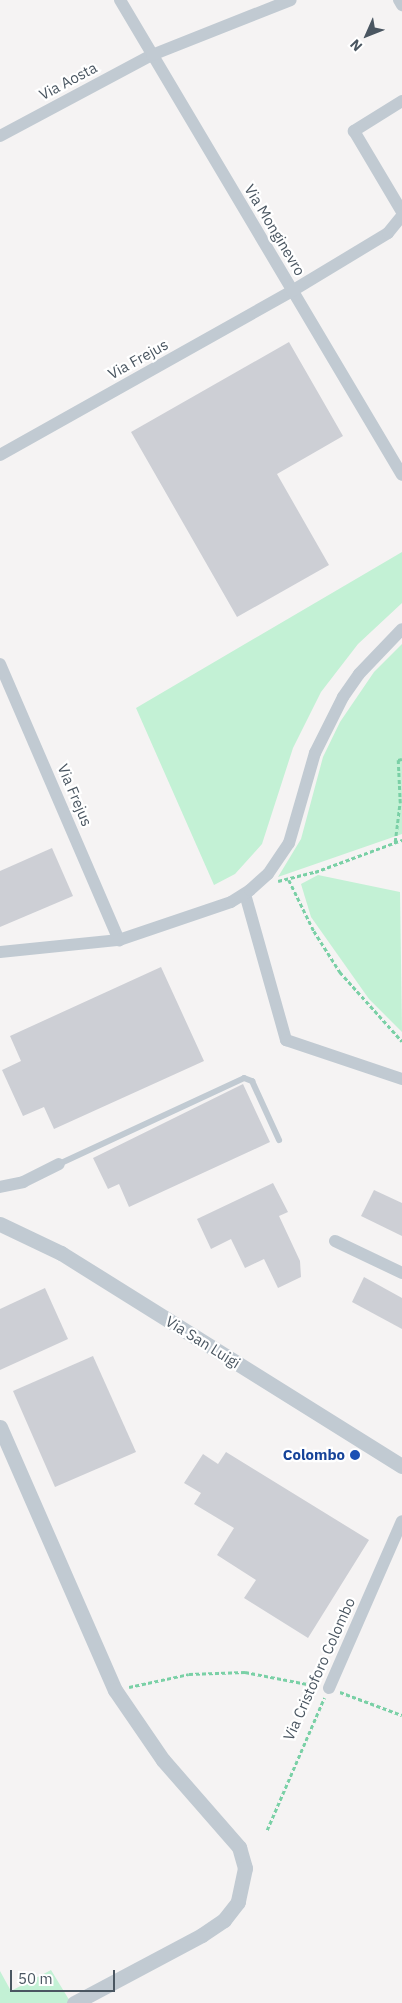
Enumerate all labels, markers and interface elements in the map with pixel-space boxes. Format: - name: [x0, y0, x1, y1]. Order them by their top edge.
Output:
- north arrow: [342, 10, 392, 60]
- text: N: [346, 36, 366, 55]
- street label: Via Aosta: [36, 58, 100, 104]
- street label: Via Monginevro: [241, 181, 309, 279]
- street label: Via Frejus: [105, 335, 171, 383]
- street label: Via Frejus: [54, 761, 96, 829]
- street label: Via San Luigi: [162, 1312, 244, 1372]
- place label: Colombo: [283, 1446, 345, 1464]
- marker: Colombo: [349, 1449, 361, 1461]
- street label: Via Cristoforo Colombo: [279, 1595, 359, 1743]
- scale bar: [12, 1960, 118, 1992]
- text: 50 m: [18, 1969, 53, 1988]

